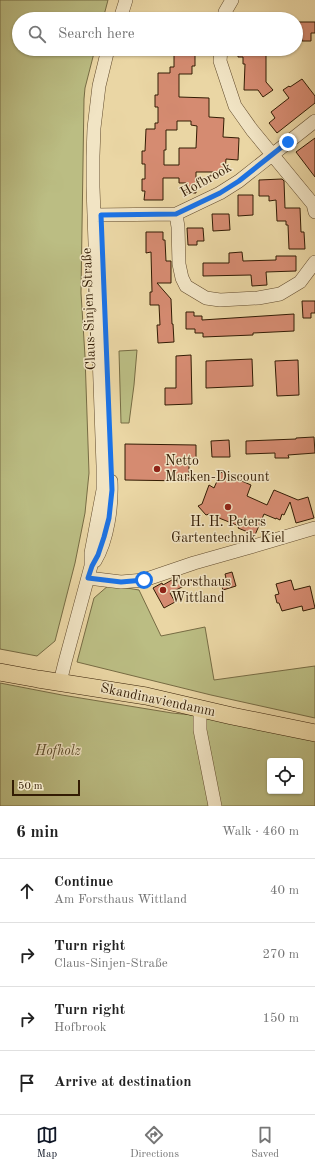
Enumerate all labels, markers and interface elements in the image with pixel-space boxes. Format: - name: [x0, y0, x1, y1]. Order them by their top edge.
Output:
- search box: [12, 12, 303, 56]
- icon: search: [26, 23, 48, 45]
- text: Search here: [58, 27, 135, 42]
- route end: [279, 133, 297, 151]
- street label: Hofbrook: [178, 160, 234, 200]
- street label: Claus-Sinjen-Straße: [80, 248, 98, 370]
- place label: Netto Marken-Discount: [165, 454, 270, 484]
- marker: Netto Marken-Discount: [152, 464, 162, 474]
- marker: H. H. Peters Gartentechnik Kiel: [223, 502, 233, 512]
- place label: H. H. Peters Gartentechnik Kiel: [171, 515, 285, 545]
- route start: [135, 571, 153, 589]
- place label: Forsthaus Wittland: [171, 575, 231, 605]
- marker: Forsthaus Wittland: [158, 585, 168, 595]
- street label: Skandinaviendamm: [99, 681, 217, 719]
- park label: Hofholz: [34, 744, 81, 759]
- map controls: [267, 758, 303, 794]
- button: locate: [267, 758, 303, 794]
- scale bar: [12, 778, 80, 797]
- text: 50 m: [18, 781, 43, 792]
- text: 6 min: [16, 824, 59, 841]
- text: Walk · 460 m: [222, 825, 299, 838]
- text: Continue: [54, 875, 113, 890]
- icon: ahead: [16, 880, 38, 902]
- text: 40 m: [270, 884, 299, 897]
- text: Am Forsthaus Wittland: [54, 893, 187, 906]
- text: Turn right: [54, 939, 125, 954]
- icon: right: [16, 944, 38, 966]
- text: 270 m: [262, 948, 299, 961]
- text: Claus-Sinjen-Straße: [54, 957, 168, 970]
- text: Turn right: [54, 1003, 125, 1018]
- icon: right: [16, 1008, 38, 1030]
- text: 150 m: [262, 1012, 299, 1025]
- text: Hofbrook: [54, 1021, 107, 1034]
- icon: arrive: [16, 1072, 38, 1094]
- text: Arrive at destination: [54, 1075, 192, 1090]
- tab: Map: [36, 1124, 58, 1162]
- tab: Directions: [130, 1124, 179, 1162]
- tab: Saved: [251, 1124, 279, 1162]

